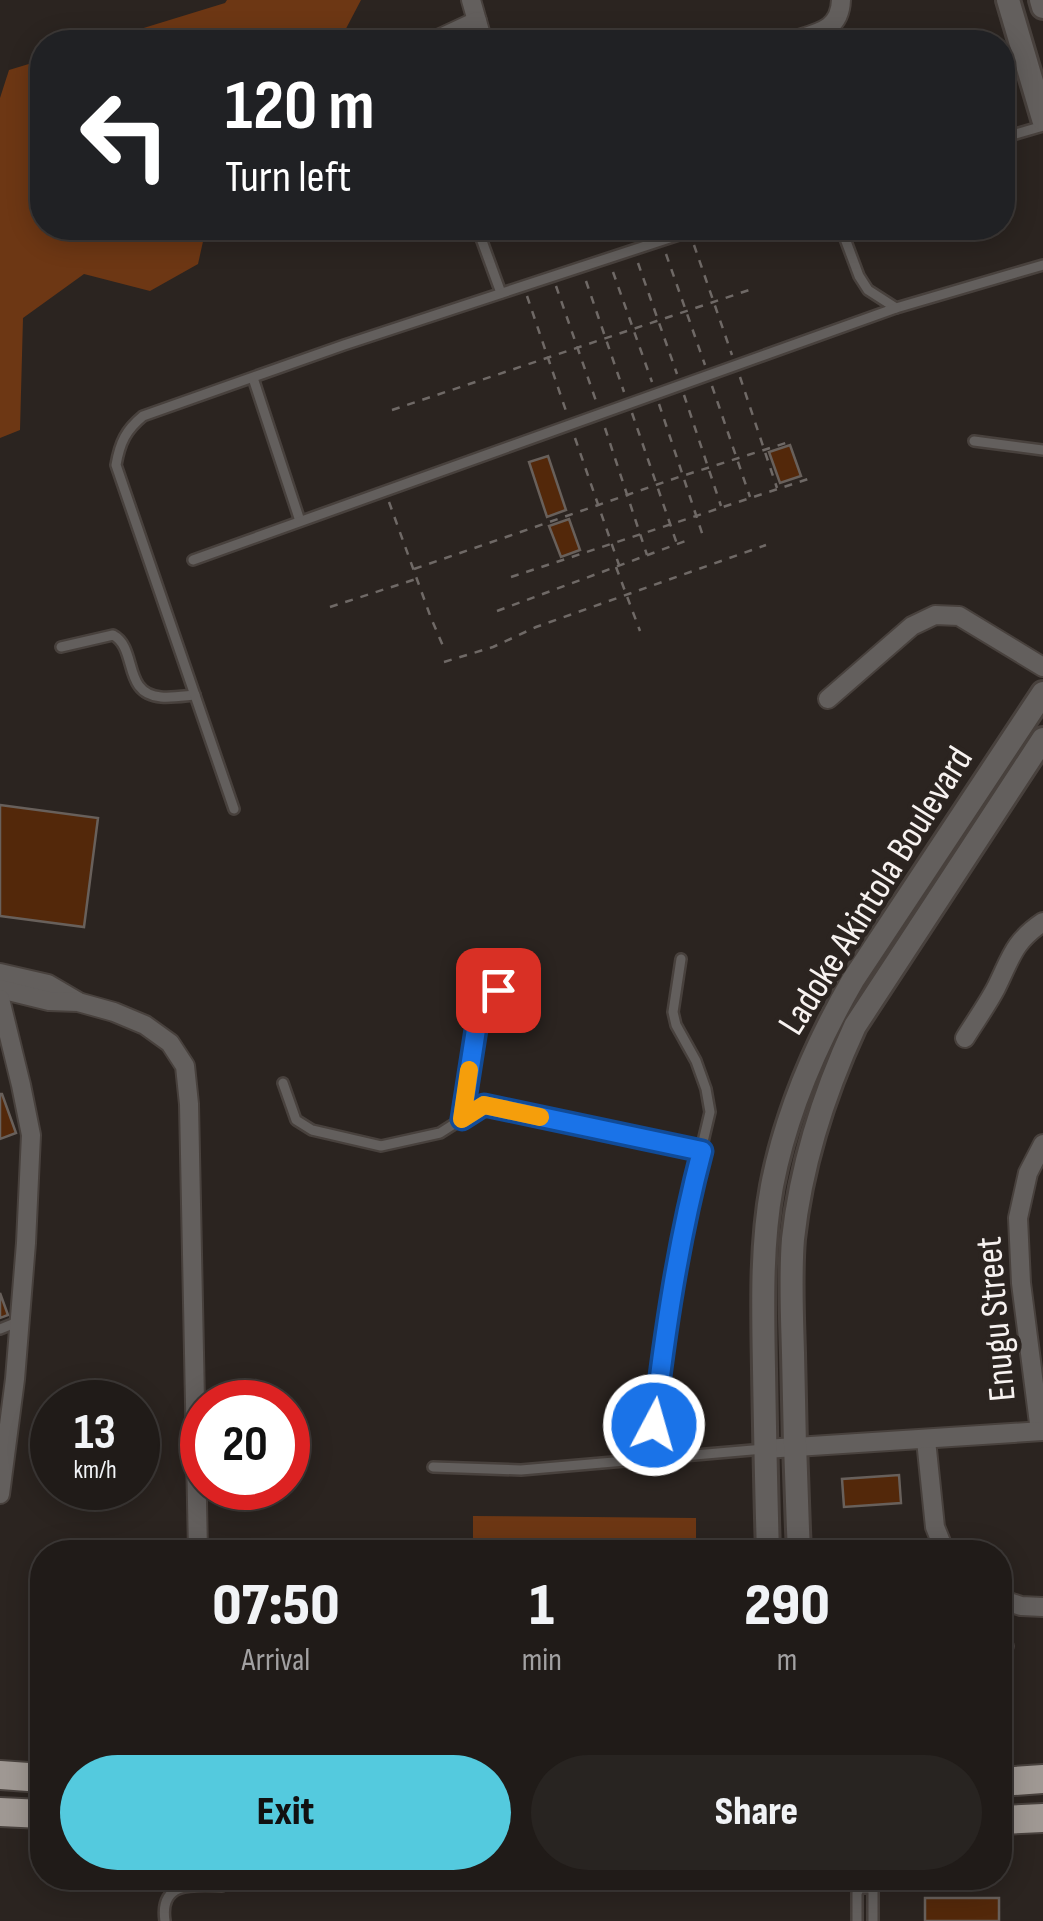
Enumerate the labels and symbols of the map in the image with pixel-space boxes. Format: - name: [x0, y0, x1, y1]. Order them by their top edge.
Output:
- street label: Ladoke Akintola Boulevard: [769, 739, 983, 1043]
- pin: [456, 948, 541, 1033]
- street label: Enugu Street: [966, 1235, 1026, 1403]
- position arrow: [602, 1373, 706, 1477]
- speed limit sign: 20: [180, 1380, 310, 1510]

